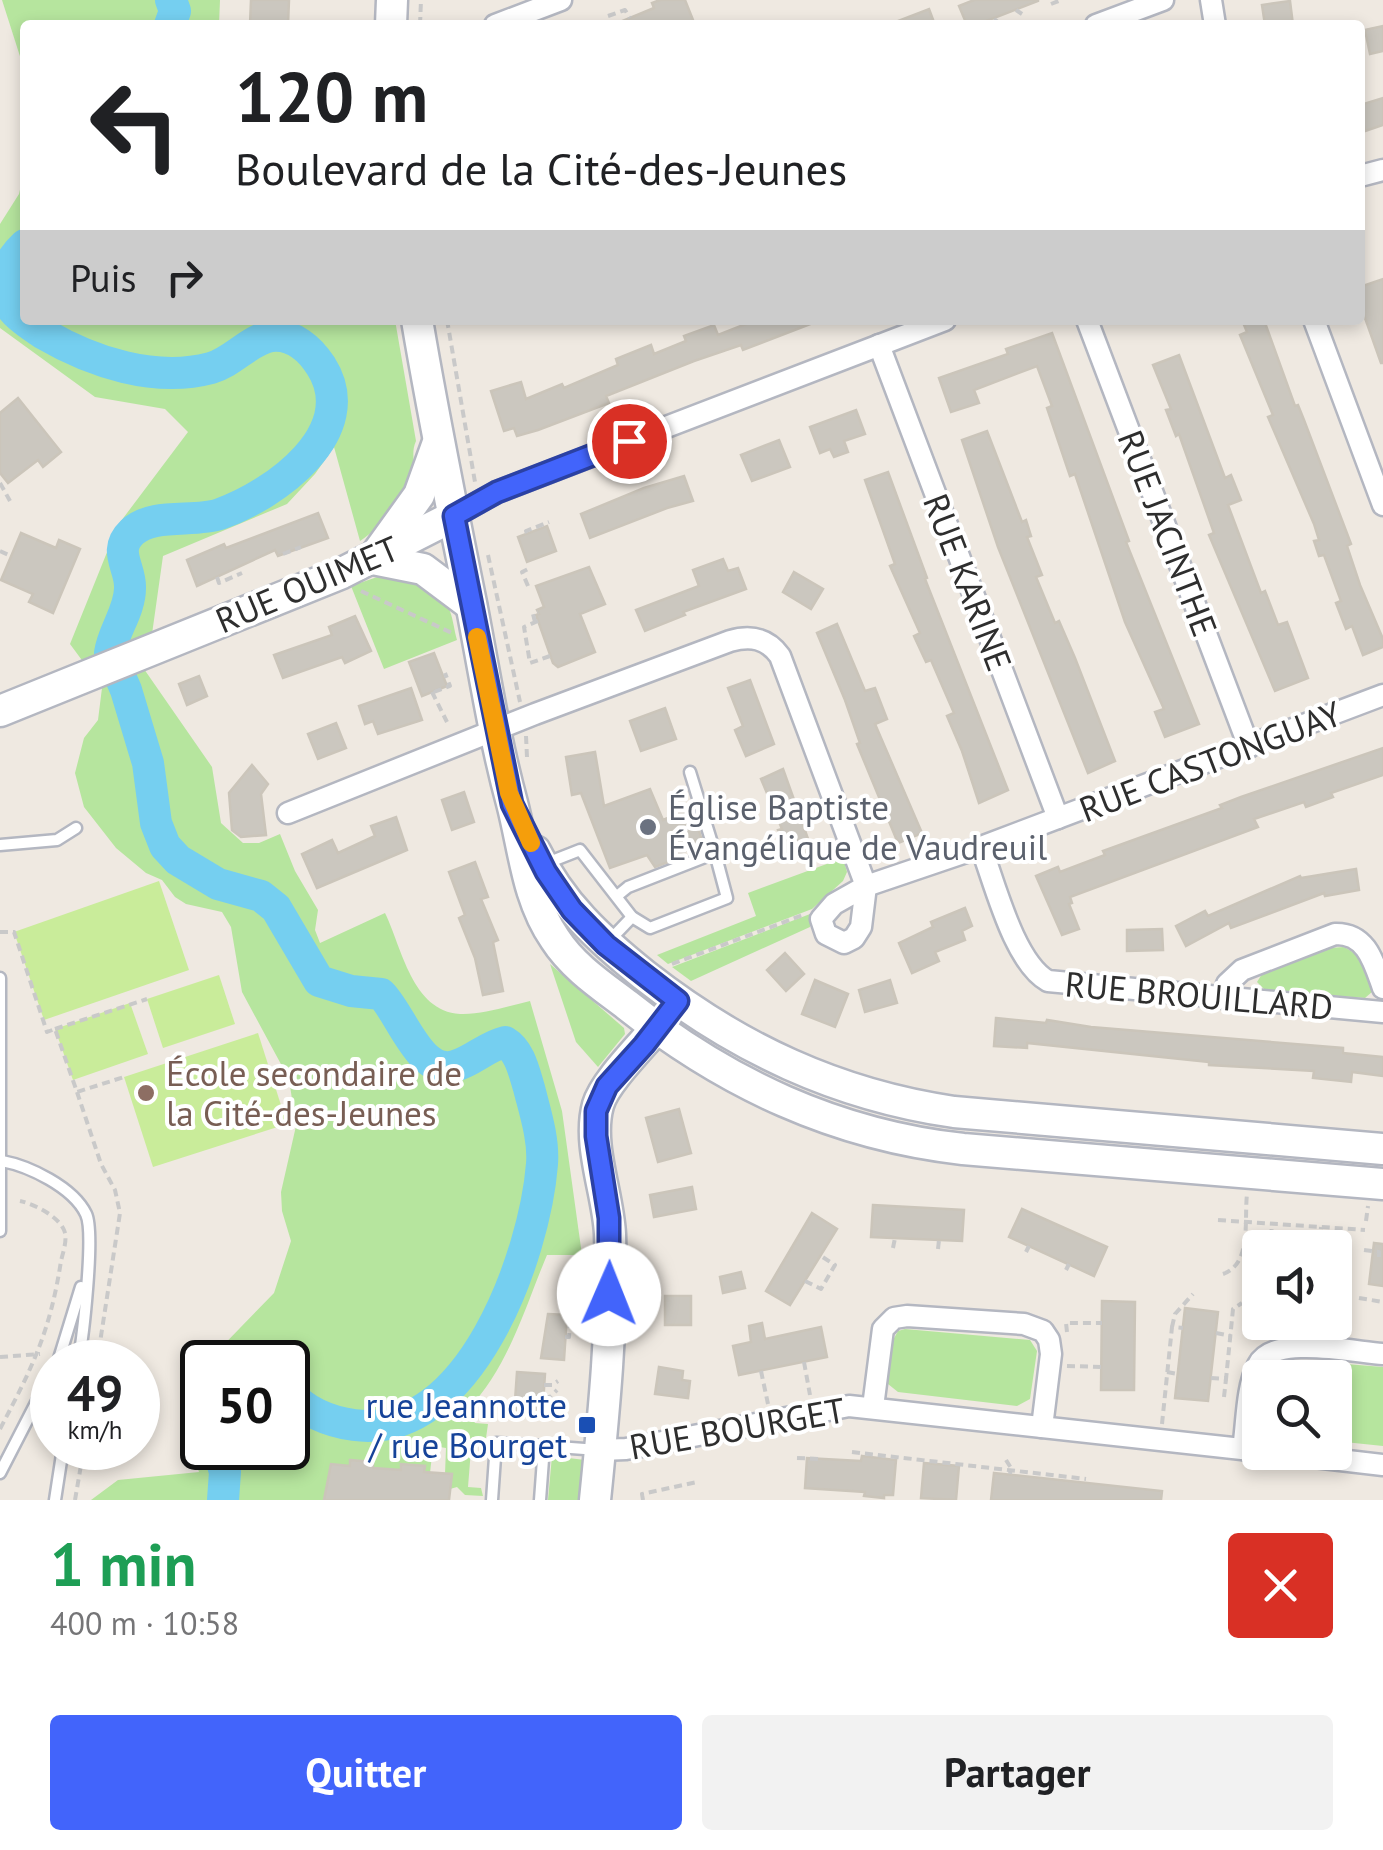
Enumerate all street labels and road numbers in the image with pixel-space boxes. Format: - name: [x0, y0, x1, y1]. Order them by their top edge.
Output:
- street label: RUE JACINTHE: [1108, 423, 1228, 643]
- street label: RUE KARINE: [913, 487, 1023, 677]
- street label: RUE OUIMET: [208, 525, 406, 643]
- street label: RUE CASTONGUAY: [1072, 690, 1348, 832]
- street label: RUE BROUILLARD: [1063, 960, 1335, 1030]
- street label: RUE BOURGET: [626, 1386, 848, 1470]

